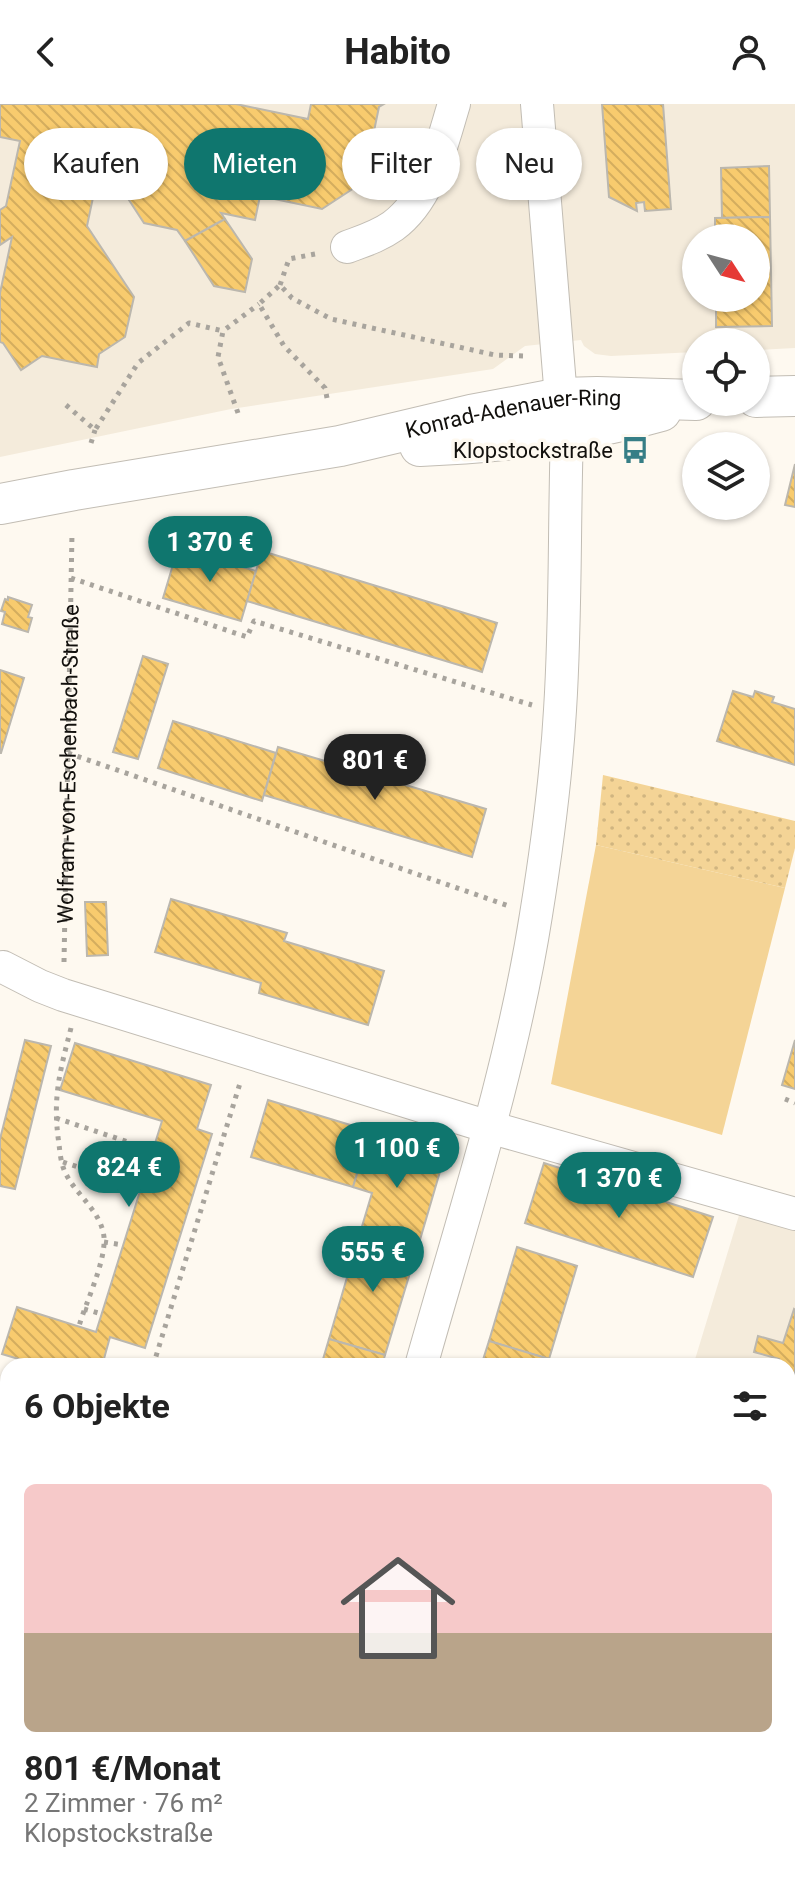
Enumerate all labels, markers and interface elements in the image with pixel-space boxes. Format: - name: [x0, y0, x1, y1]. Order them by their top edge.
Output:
- icon: back: [24, 30, 68, 74]
- icon: person: [727, 30, 771, 74]
- text: Habito: [344, 31, 451, 73]
- chip: Kaufen: [24, 128, 168, 200]
- chip: Mieten: [184, 128, 326, 200]
- chip: Filter: [342, 128, 460, 200]
- chip: Neu: [476, 128, 582, 200]
- north arrow: [682, 224, 770, 312]
- map controls: [682, 224, 770, 520]
- button: locate: [682, 328, 770, 416]
- street label: Konrad-Adenauer-Ring: [403, 385, 622, 443]
- button: layers: [682, 432, 770, 520]
- bus stop icon: Klopstockstraße: [620, 435, 650, 465]
- place label: Klopstockstraße: [453, 438, 613, 463]
- pin: 1 370 €: [136, 516, 284, 584]
- text: 1 370 €: [166, 527, 254, 557]
- street label: Wolfram-von-Eschenbach-Straße: [53, 604, 84, 924]
- pin: 801 €: [319, 734, 431, 802]
- text: 801 €: [342, 745, 408, 775]
- pin: 1 100 €: [323, 1122, 471, 1190]
- text: 1 100 €: [353, 1133, 441, 1163]
- pin: 824 €: [73, 1141, 185, 1209]
- text: 824 €: [96, 1152, 162, 1182]
- pin: 1 370 €: [545, 1152, 693, 1220]
- text: 1 370 €: [575, 1163, 663, 1193]
- pin: 555 €: [317, 1226, 429, 1294]
- text: 555 €: [340, 1237, 406, 1267]
- icon: filters: [728, 1384, 772, 1428]
- text: 6 Objekte: [24, 1386, 170, 1426]
- icon: home: [326, 1536, 470, 1680]
- text: 801 €/Monat: [24, 1748, 221, 1788]
- text: 2 Zimmer · 76 m²: [24, 1788, 223, 1818]
- text: Klopstockstraße: [24, 1818, 213, 1848]

